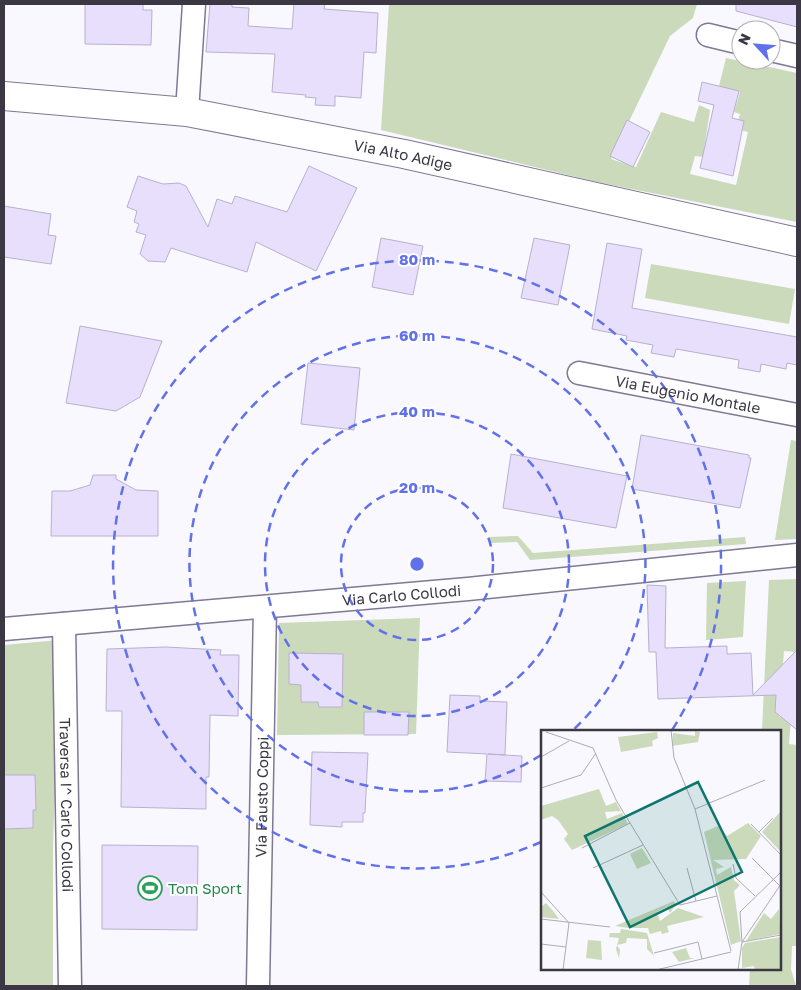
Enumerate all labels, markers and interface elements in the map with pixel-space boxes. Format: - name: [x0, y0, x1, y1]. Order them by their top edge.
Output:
- north arrow: [731, 20, 781, 70]
- text: N: [734, 31, 754, 48]
- street label: Via Alto Adige: [352, 135, 455, 174]
- text: 80 m: [399, 250, 435, 268]
- text: 60 m: [399, 326, 435, 344]
- street label: Via Eugenio Montale: [614, 371, 762, 417]
- text: 40 m: [399, 402, 435, 420]
- text: 20 m: [399, 478, 435, 496]
- centre of rings: [408, 555, 426, 573]
- street label: Via Carlo Collodi: [341, 581, 462, 609]
- street label: Traversa I^ Carlo Collodi: [57, 718, 77, 892]
- inset map: [541, 730, 781, 970]
- street label: Via Fausto Coppi: [251, 736, 272, 858]
- sports icon: Tom Sport: [137, 875, 163, 901]
- place label: Tom Sport: [168, 879, 242, 897]

